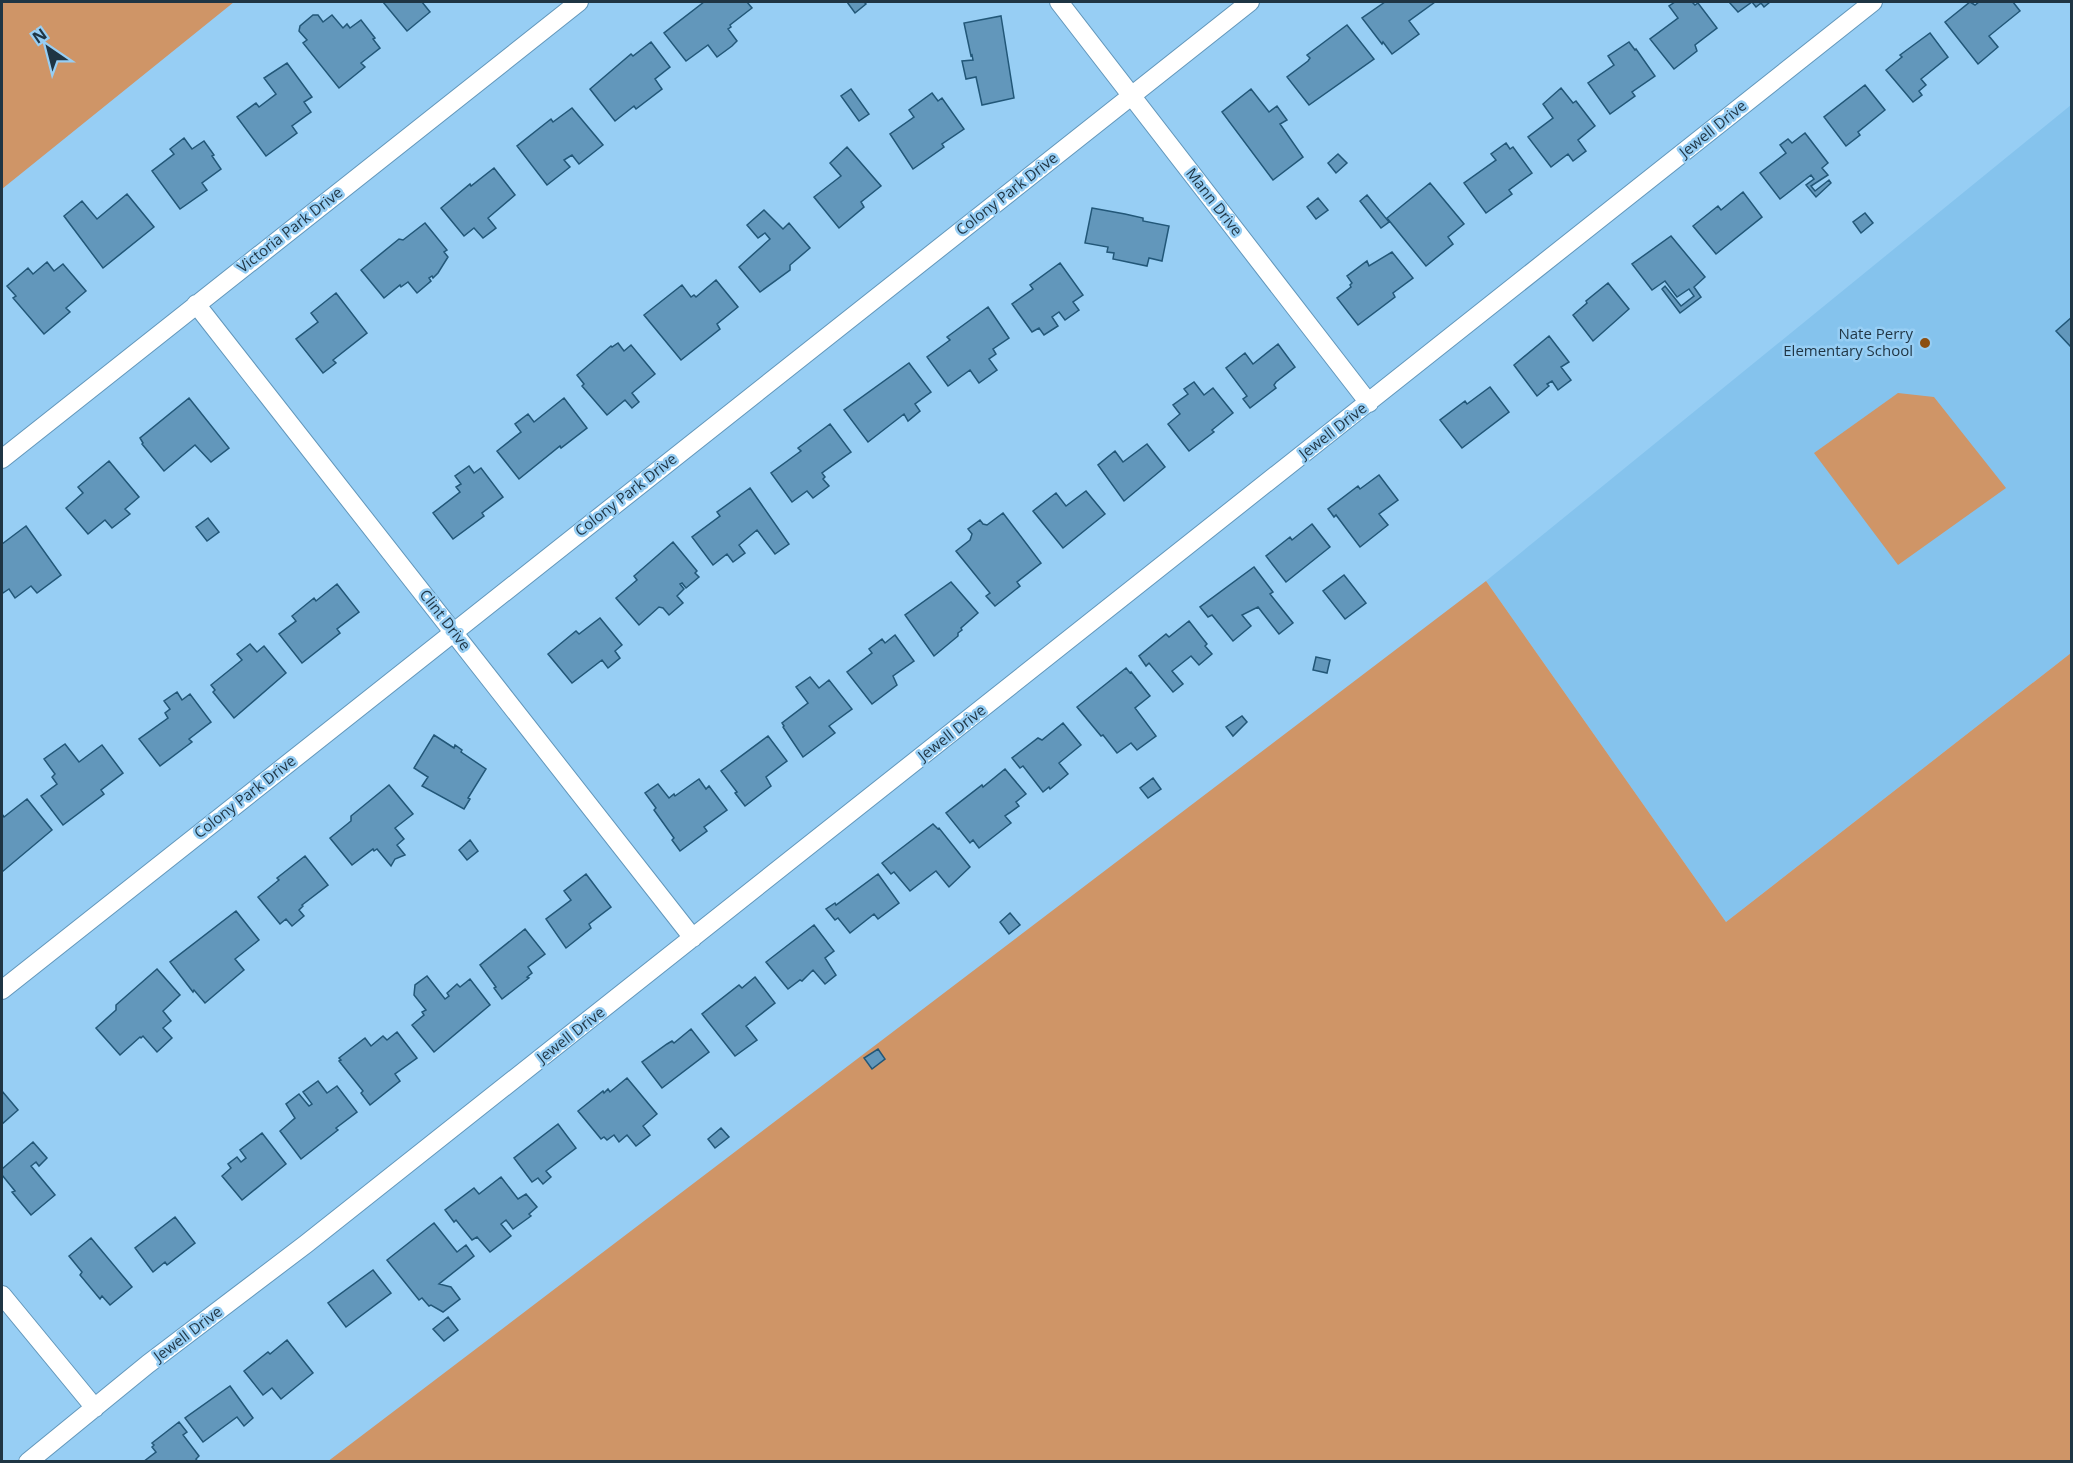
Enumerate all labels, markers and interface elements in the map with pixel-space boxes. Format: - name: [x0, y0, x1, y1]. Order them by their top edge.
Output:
- north arrow: [18, 18, 78, 78]
- text: N: [28, 23, 51, 48]
- street label: Jewell Drive: [1673, 95, 1750, 163]
- street label: Colony Park Drive: [951, 147, 1061, 239]
- street label: Mann Drive: [1182, 163, 1248, 239]
- street label: Victoria Park Drive: [233, 182, 346, 277]
- place label: Nate Perry Elementary School: [1783, 323, 1913, 360]
- marker: Nate Perry Elementary School: [1918, 336, 1932, 350]
- street label: Jewell Drive: [1293, 397, 1370, 464]
- street label: Colony Park Drive: [570, 448, 680, 540]
- street label: Clint Drive: [416, 585, 476, 654]
- street label: Jewell Drive: [912, 699, 989, 766]
- street label: Colony Park Drive: [189, 750, 299, 842]
- street label: Jewell Drive: [531, 1001, 608, 1068]
- street label: Jewell Drive: [148, 1301, 226, 1367]

